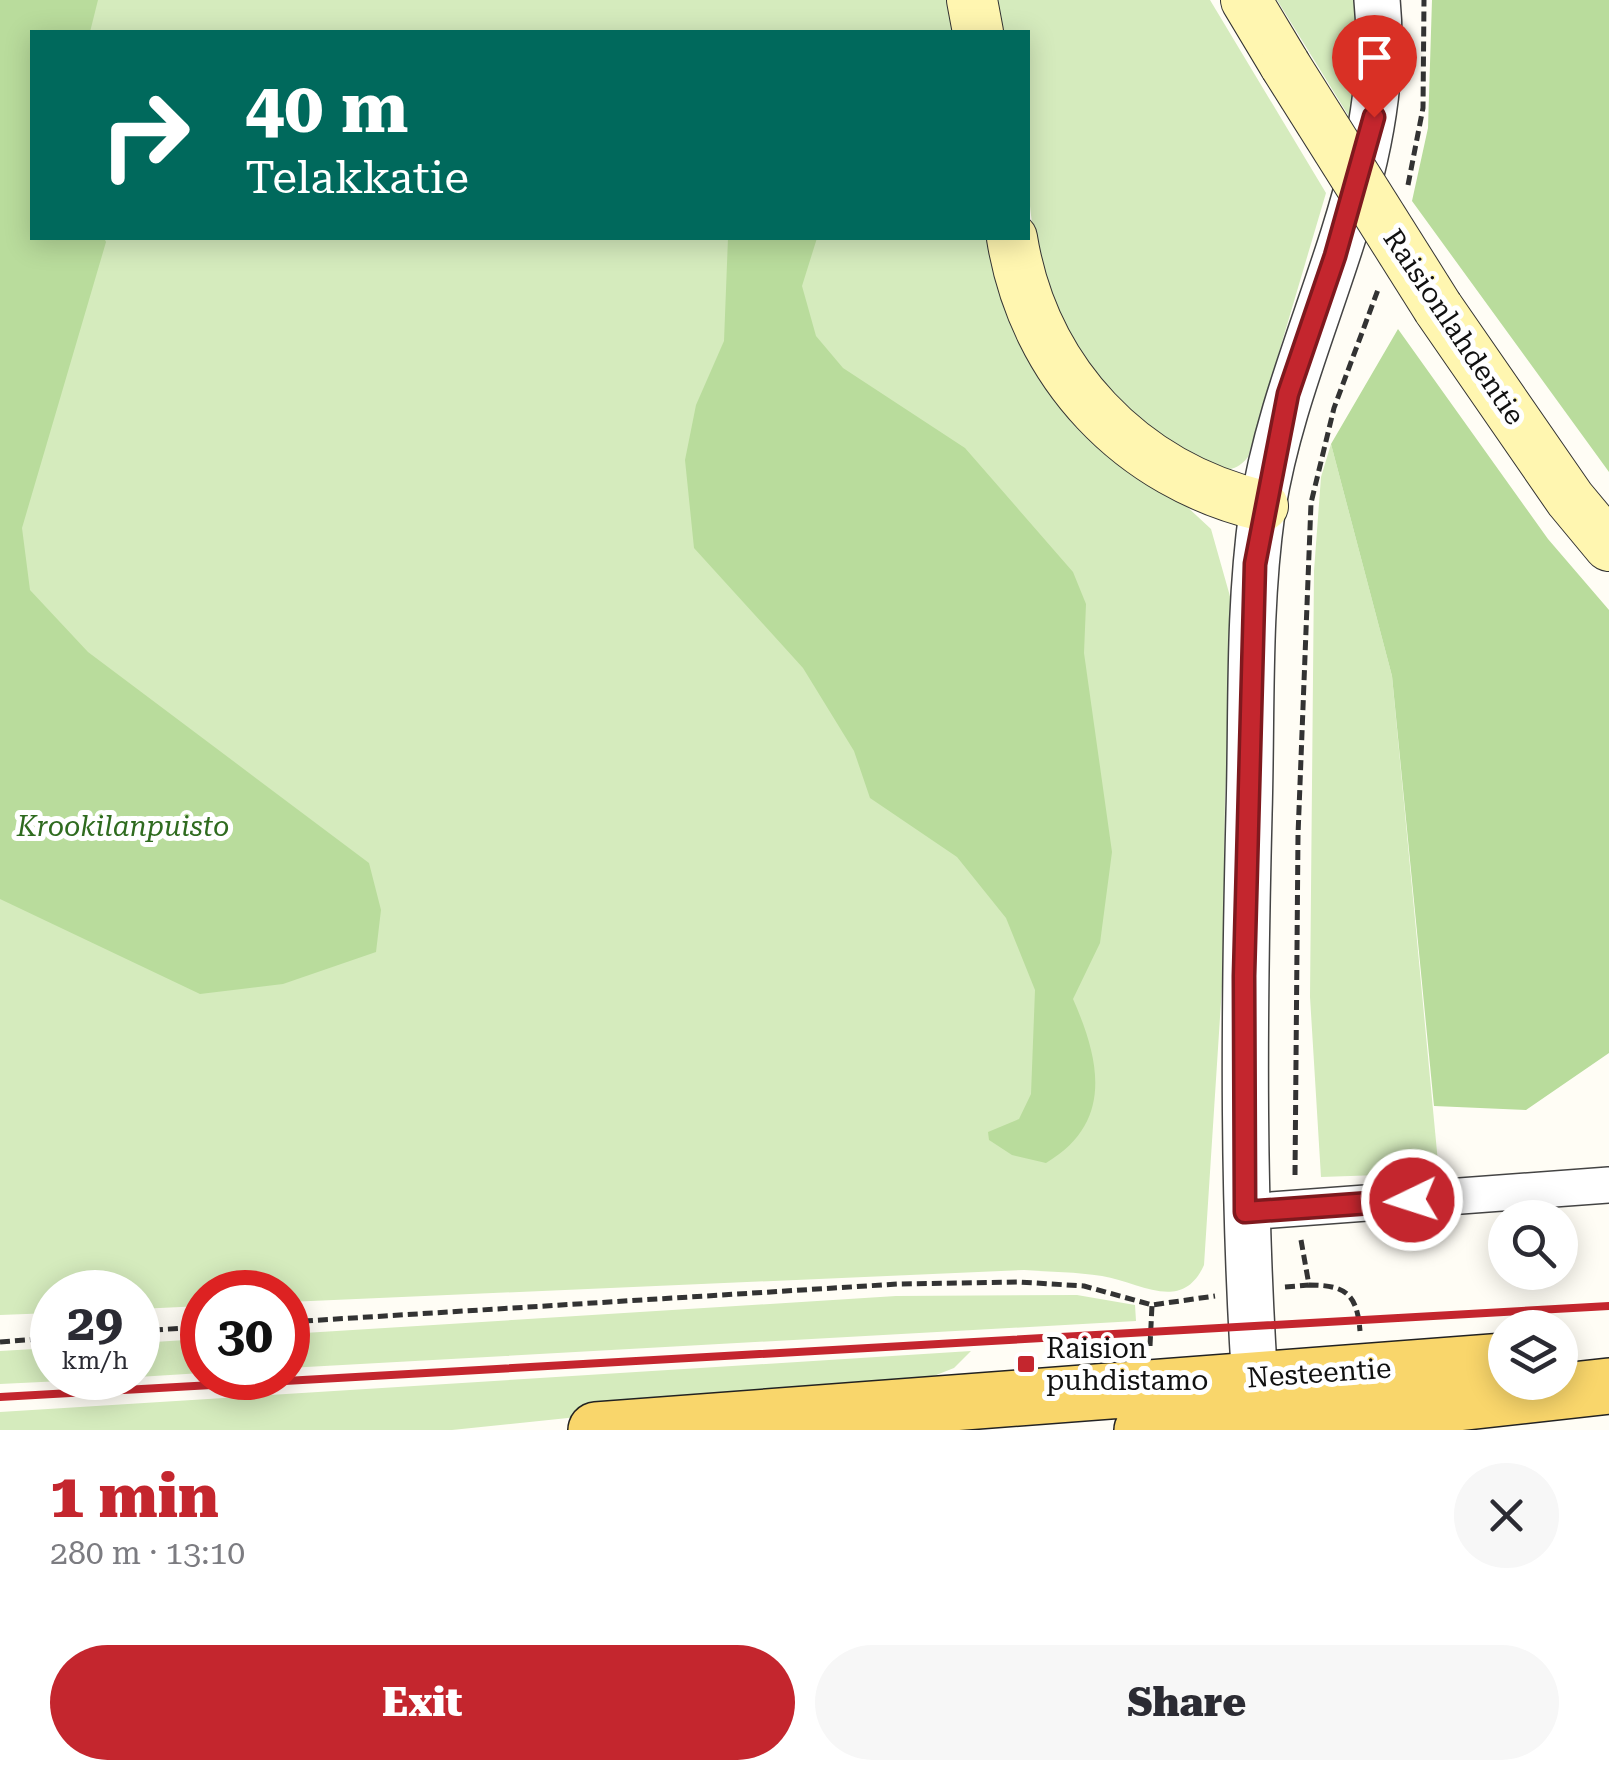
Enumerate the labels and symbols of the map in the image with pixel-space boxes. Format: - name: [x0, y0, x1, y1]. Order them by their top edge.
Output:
- pin: [1332, 15, 1417, 118]
- street label: Raisionlahdentie: [1376, 223, 1532, 431]
- park label: Krookilanpuisto: [16, 810, 229, 843]
- position arrow: [1360, 1148, 1464, 1252]
- speed limit sign: 30: [180, 1270, 310, 1400]
- place label: Raision puhdistamo: [1046, 1332, 1208, 1397]
- street label: Nesteentie: [1246, 1351, 1392, 1395]
- marker: Raision puhdistamo: [1015, 1353, 1037, 1375]

